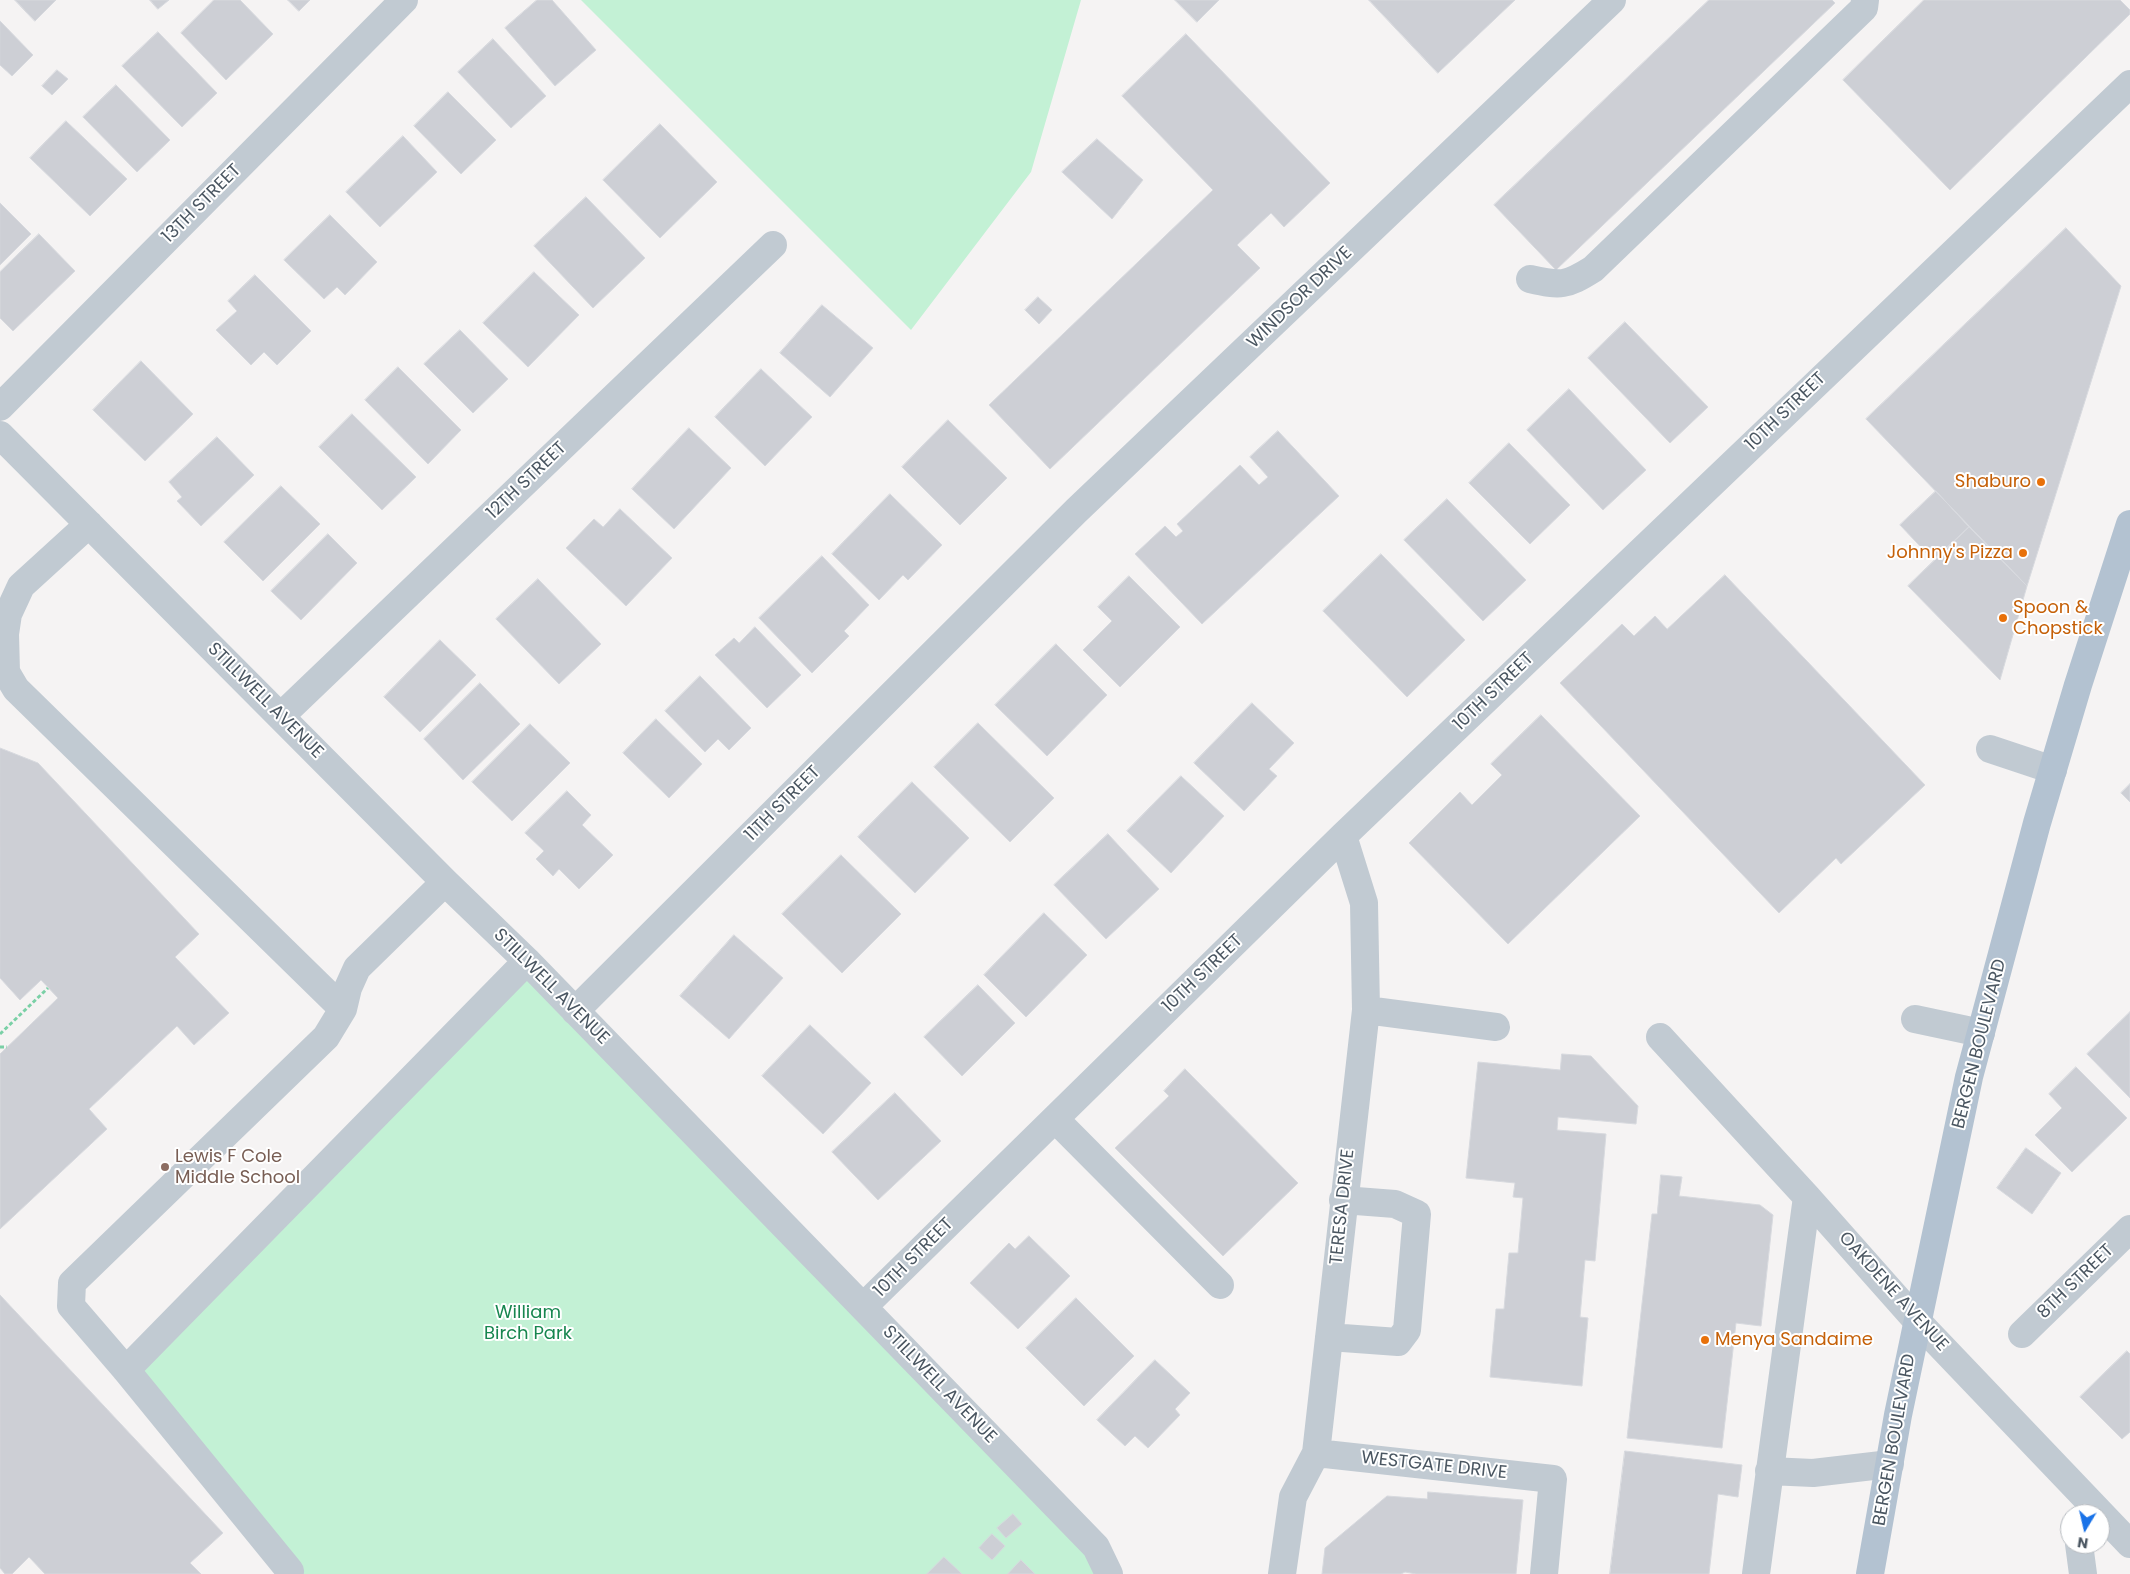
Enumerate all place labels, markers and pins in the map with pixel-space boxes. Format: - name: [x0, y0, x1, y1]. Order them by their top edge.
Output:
- place label: Shaburo: [1955, 471, 2031, 493]
- marker: Shaburo: [2035, 476, 2047, 488]
- place label: Johnny's Pizza: [1887, 542, 2013, 564]
- marker: Johnny's Pizza: [2017, 547, 2029, 559]
- place label: Spoon & Chopstick: [2013, 597, 2103, 640]
- marker: Spoon & Chopstick: [1997, 612, 2009, 624]
- place label: Lewis F Cole Middle School: [175, 1146, 300, 1188]
- marker: Lewis F Cole Middle School: [159, 1161, 171, 1173]
- place label: Menya Sandaime: [1715, 1329, 1873, 1351]
- marker: Menya Sandaime: [1699, 1334, 1711, 1346]

